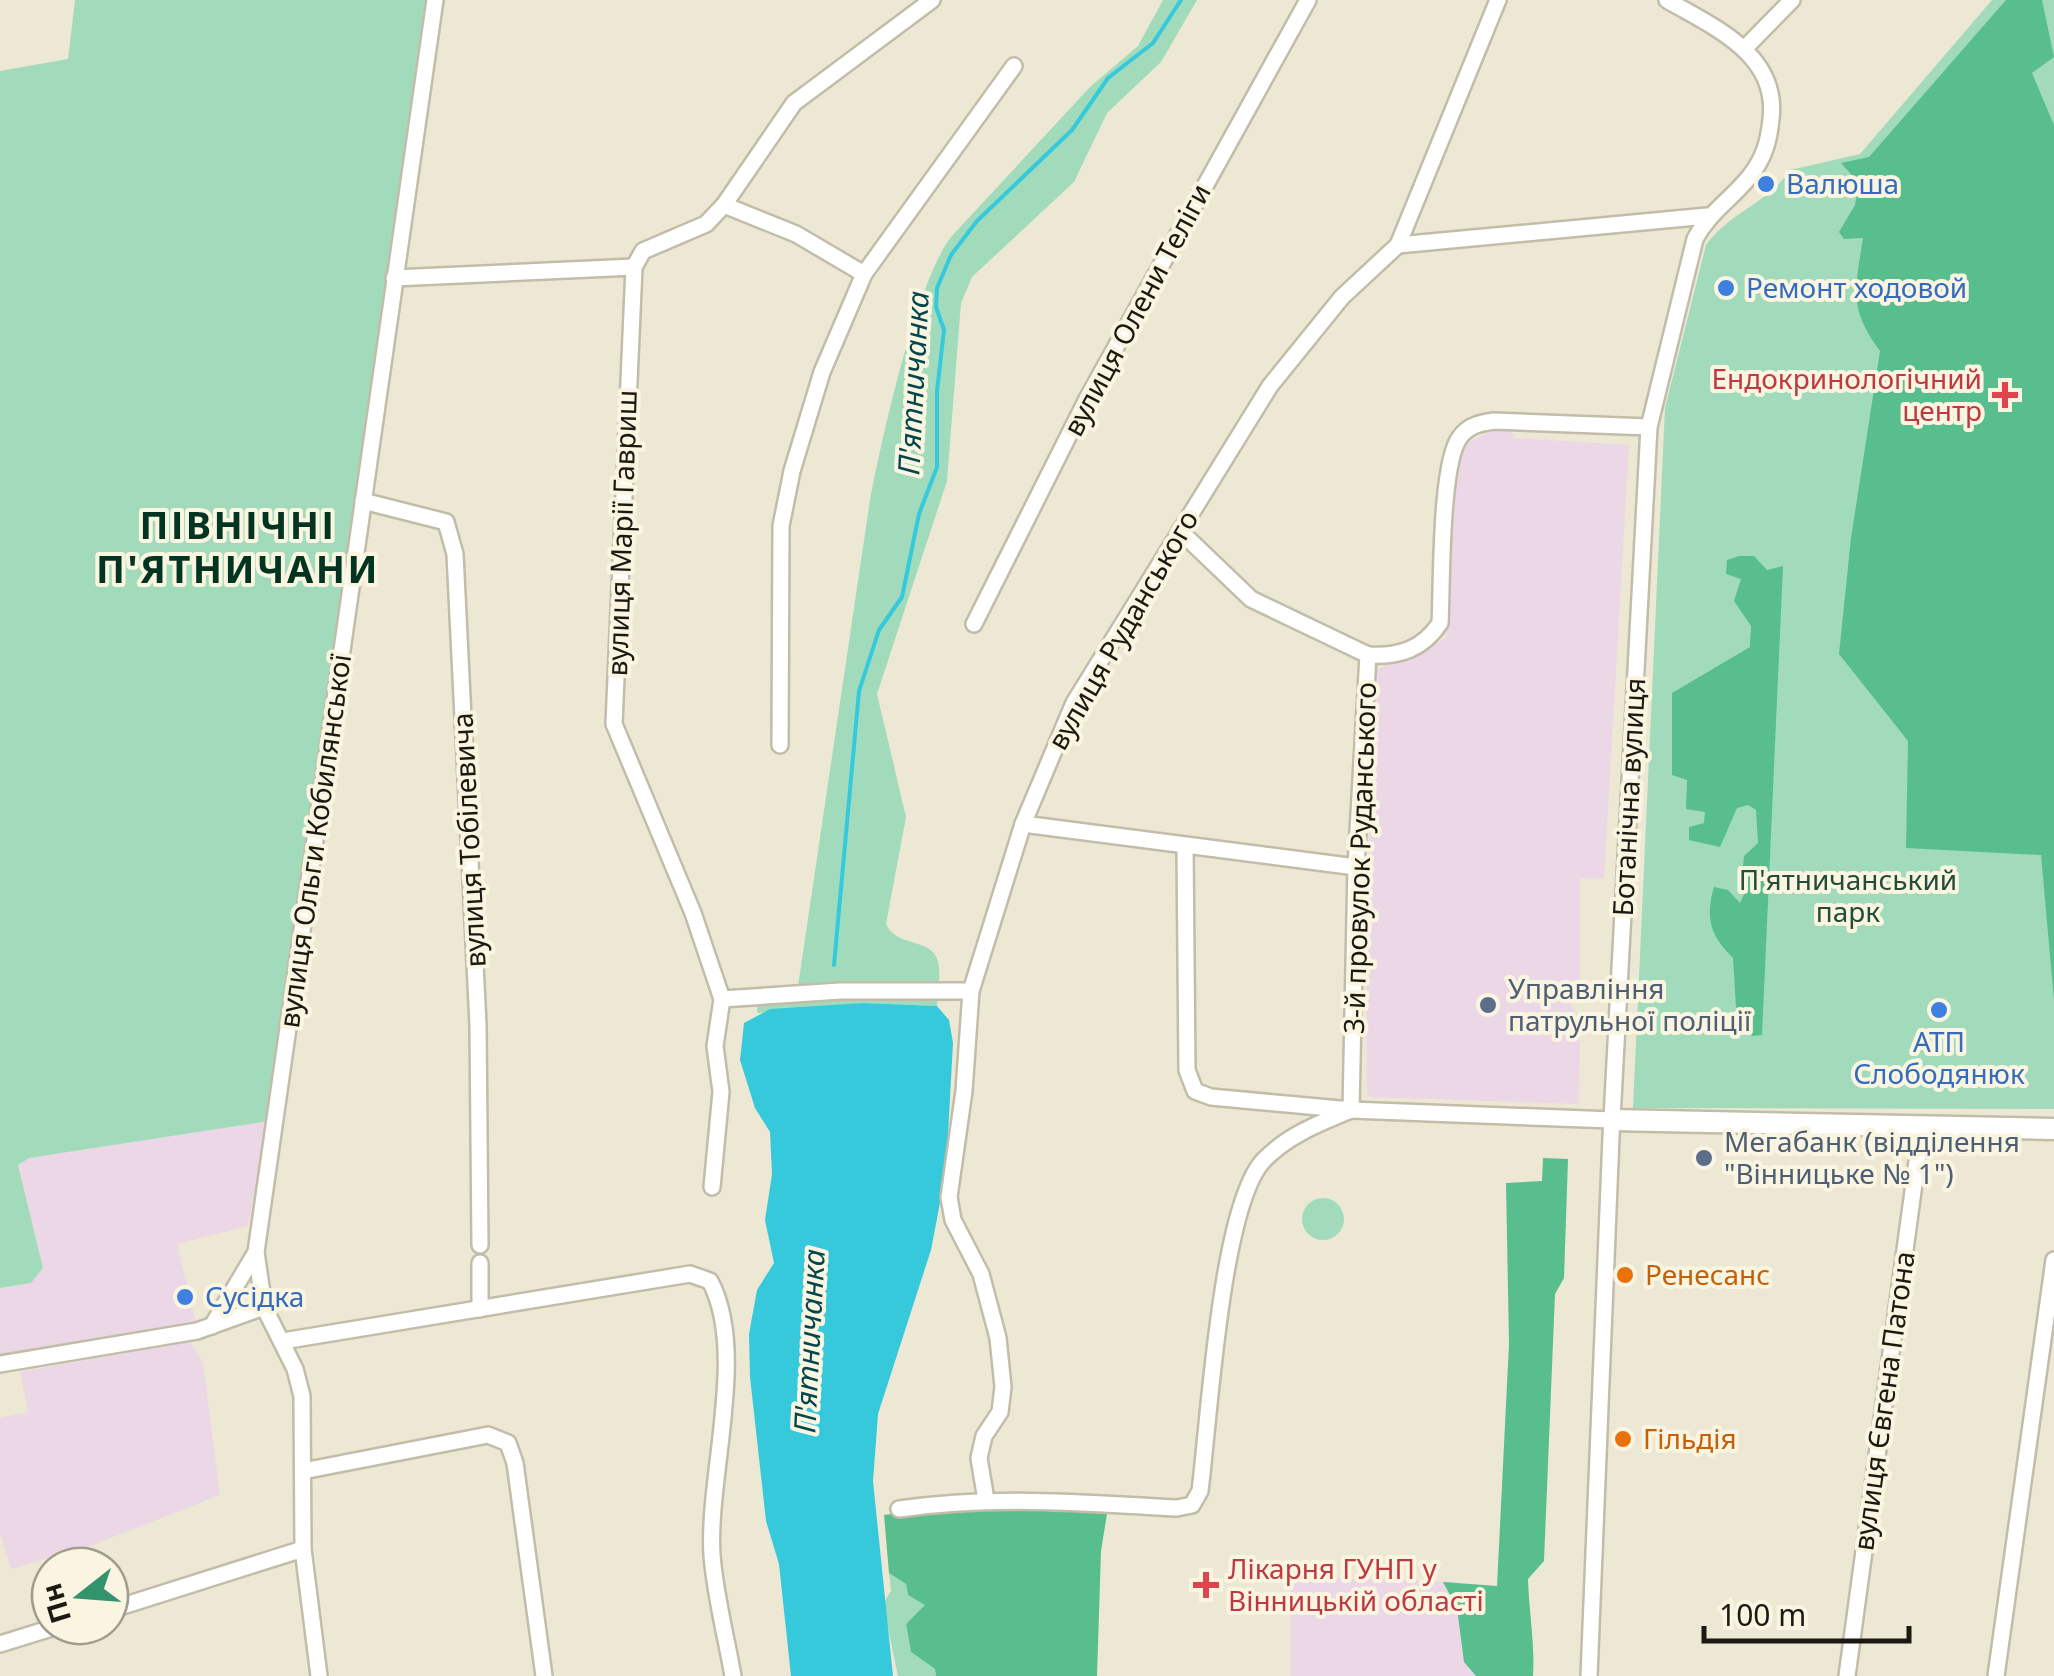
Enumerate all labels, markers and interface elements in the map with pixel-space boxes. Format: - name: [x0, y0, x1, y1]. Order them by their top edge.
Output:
- place label: Валюша: [1786, 164, 1899, 202]
- marker: Валюша: [1755, 173, 1777, 195]
- street label: вулиця Олени Теліги: [1053, 177, 1219, 442]
- place label: Ремонт ходовой: [1746, 268, 1967, 306]
- marker: Ремонт ходовой: [1715, 277, 1737, 299]
- water label: П'ятничанка: [887, 290, 938, 476]
- place label: Ендокринологічний центр: [1711, 359, 1982, 429]
- marker: Ендокринологічний центр: [1992, 382, 2018, 408]
- street label: вулиця Марії Гавриш: [597, 389, 645, 677]
- district label: ПІВНІЧНІ П'ЯТНИЧАНИ: [96, 498, 380, 594]
- street label: вулиця Руданського: [1038, 503, 1206, 756]
- street label: вулиця Ольги Кобилянської: [269, 651, 359, 1030]
- street label: Ботанічна вулиця: [1603, 677, 1653, 917]
- street label: 3-й провулок Руданського: [1334, 681, 1384, 1035]
- street label: вулиця Тобілевича: [442, 712, 494, 968]
- park label: П'ятничанський парк: [1739, 860, 1957, 930]
- place label: Управління патрульної поліції: [1508, 969, 1751, 1039]
- marker: Управління патрульної поліції: [1477, 994, 1499, 1016]
- marker: АТП Слободянюк: [1928, 999, 1950, 1021]
- place label: АТП Слободянюк: [1853, 1022, 2025, 1092]
- place label: Мегабанк (відділення "Вінницьке № 1"): [1724, 1122, 2020, 1192]
- marker: Мегабанк (відділення "Вінницьке № 1"): [1693, 1147, 1715, 1169]
- water label: П'ятничанка: [783, 1248, 834, 1434]
- street label: вулиця Євгена Патона: [1843, 1249, 1923, 1553]
- place label: Ренесанс: [1645, 1255, 1770, 1293]
- marker: Ренесанс: [1614, 1264, 1636, 1286]
- place label: Сусідка: [205, 1277, 304, 1315]
- marker: Сусідка: [174, 1286, 196, 1308]
- place label: Гільдія: [1643, 1419, 1737, 1457]
- marker: Гільдія: [1612, 1428, 1634, 1450]
- north arrow: [30, 1546, 130, 1646]
- place label: Лікарня ГУНП у Вінницькій області: [1228, 1549, 1484, 1619]
- marker: Лікарня ГУНП у Вінницькій області: [1193, 1572, 1219, 1598]
- text: Пн: [31, 1579, 79, 1628]
- scale bar: [1704, 1581, 1909, 1643]
- text: 100 m: [1719, 1594, 1806, 1635]

